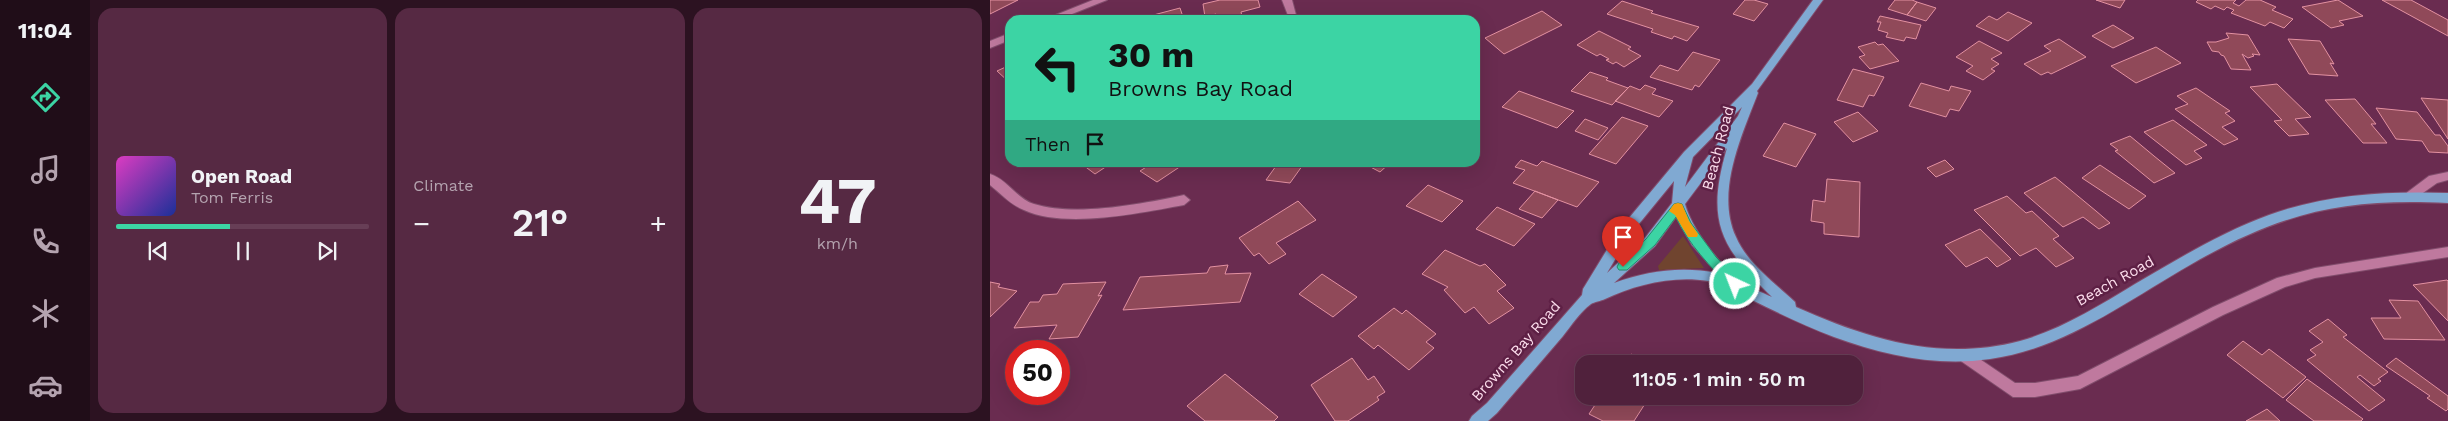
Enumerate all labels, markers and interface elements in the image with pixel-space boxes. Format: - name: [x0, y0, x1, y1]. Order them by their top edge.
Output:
- text: 11:04: [18, 18, 72, 43]
- text: 30 m: [1108, 34, 1194, 76]
- icon: left: [1025, 35, 1090, 100]
- text: Browns Bay Road: [1108, 76, 1293, 101]
- icon: directions: [28, 80, 63, 115]
- street label: Beach Road: [1698, 104, 1738, 192]
- icon: arrive: [1081, 130, 1109, 158]
- text: Then: [1025, 133, 1071, 156]
- icon: music: [28, 152, 63, 187]
- text: 47: [798, 163, 876, 239]
- text: Open Road: [191, 165, 292, 188]
- text: Climate: [413, 176, 473, 195]
- text: Tom Ferris: [191, 188, 273, 207]
- text: 21°: [512, 201, 568, 245]
- text: −: [413, 207, 430, 240]
- text: +: [650, 207, 667, 240]
- pin: [1602, 216, 1644, 267]
- icon: arrive: [1609, 223, 1637, 251]
- icon: phone: [28, 224, 63, 259]
- text: km/h: [817, 234, 858, 253]
- icon: previous: [144, 237, 172, 265]
- icon: pause: [229, 237, 257, 265]
- icon: next: [313, 237, 341, 265]
- street label: Beach Road: [2073, 252, 2157, 310]
- position arrow: [1708, 257, 1760, 309]
- icon: climate: [28, 296, 63, 331]
- street label: Browns Bay Road: [1468, 297, 1564, 405]
- speed limit sign: 50: [1005, 340, 1070, 405]
- icon: car: [28, 368, 63, 403]
- text: 11:05 · 1 min · 50 m: [1632, 368, 1806, 391]

